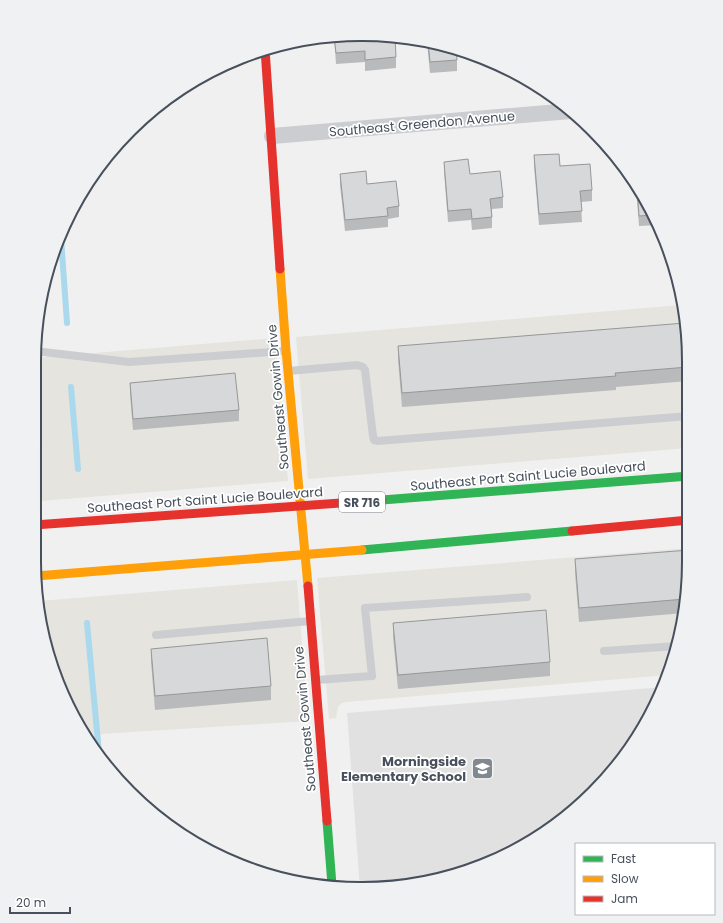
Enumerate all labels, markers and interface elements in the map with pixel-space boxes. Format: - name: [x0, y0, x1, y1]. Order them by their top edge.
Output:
- street label: Southeast Greendon Avenue: [328, 106, 516, 142]
- street label: Southeast Gowin Drive: [262, 324, 294, 470]
- street label: Southeast Port Saint Lucie Boulevard: [409, 456, 647, 496]
- street label: Southeast Port Saint Lucie Boulevard: [86, 482, 324, 518]
- road number: SR 716: [339, 492, 385, 512]
- street label: Southeast Gowin Drive: [289, 646, 321, 792]
- place label: Morningside Elementary School: [341, 752, 466, 786]
- school or university icon: Morningside Elementary School: [469, 755, 495, 781]
- legend: [575, 843, 715, 915]
- text: Fast: [611, 850, 636, 867]
- text: Slow: [611, 870, 639, 887]
- scale bar: [10, 889, 70, 915]
- text: Jam: [611, 890, 638, 907]
- text: 20 m: [16, 894, 46, 911]

